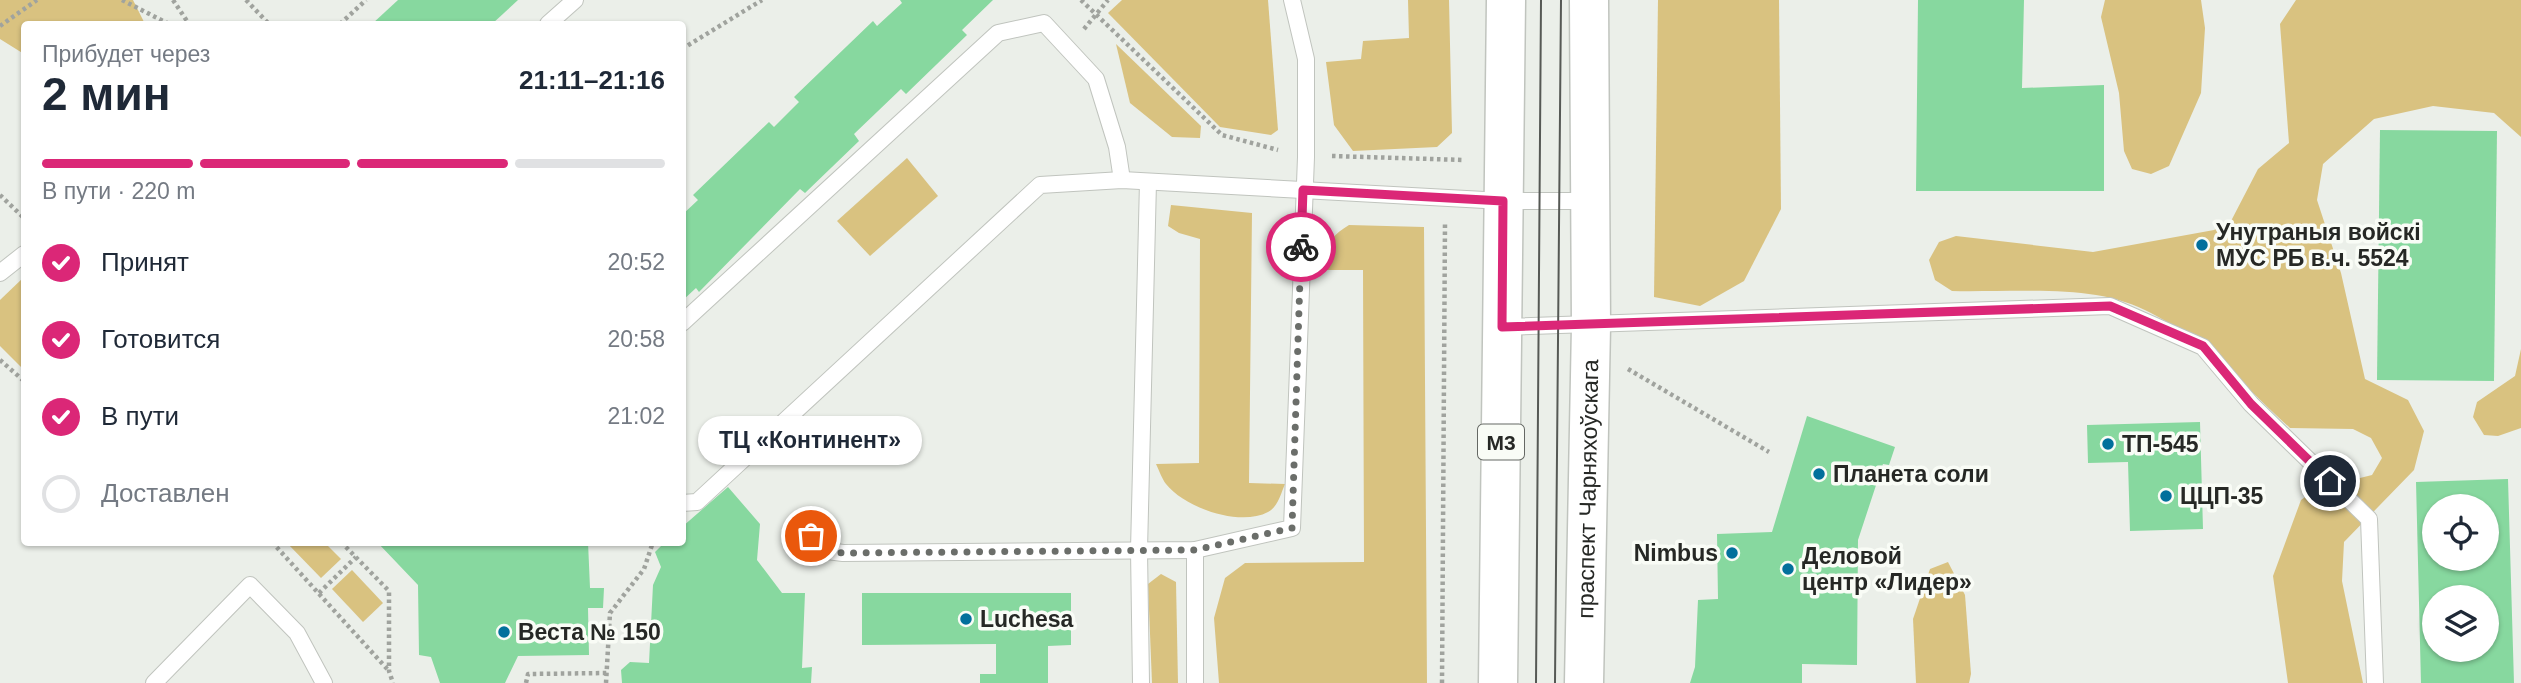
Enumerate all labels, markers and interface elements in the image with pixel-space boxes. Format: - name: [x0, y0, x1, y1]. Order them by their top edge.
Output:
- text: Прибудет через: [42, 41, 210, 67]
- text: 21:11–21:16: [519, 65, 665, 95]
- text: 2 мин: [42, 68, 170, 120]
- text: В пути · 220 m: [42, 178, 195, 204]
- courier: [1266, 212, 1336, 282]
- place label: Унутраныя войскі МУС РБ в.ч. 5524: [2216, 219, 2421, 271]
- icon: bike: [1282, 228, 1320, 266]
- marker: Унутраныя войскі МУС РБ в.ч. 5524: [2194, 237, 2210, 253]
- icon: check: [42, 244, 80, 282]
- text: Принят: [101, 247, 189, 277]
- text: 20:52: [607, 249, 665, 275]
- icon: check: [42, 321, 80, 359]
- text: Готовится: [101, 324, 220, 354]
- text: 20:58: [607, 326, 665, 352]
- street label: праспект Чарняхоўскага: [1572, 359, 1603, 619]
- icon: check: [42, 398, 80, 436]
- text: В пути: [101, 401, 179, 431]
- text: 21:02: [607, 403, 665, 429]
- callout: ТЦ «Континент»: [699, 417, 923, 466]
- road number: М3: [1478, 424, 1524, 460]
- text: ТЦ «Континент»: [719, 427, 901, 453]
- place label: ТП-545: [2122, 431, 2199, 457]
- marker: ТП-545: [2100, 436, 2116, 452]
- pin: [2300, 451, 2360, 511]
- place label: Планета соли: [1833, 461, 1989, 487]
- icon: home: [2311, 462, 2349, 500]
- marker: Планета соли: [1811, 466, 1827, 482]
- text: Доставлен: [101, 478, 230, 508]
- place label: ЦЦП-35: [2180, 483, 2264, 509]
- marker: ЦЦП-35: [2158, 488, 2174, 504]
- map controls: [2422, 494, 2499, 662]
- button: locate: [2422, 494, 2499, 571]
- pin: [781, 506, 841, 566]
- icon: bag: [792, 517, 830, 555]
- place label: Nimbus: [1634, 540, 1718, 566]
- place label: Деловой центр «Лидер»: [1802, 543, 1972, 595]
- marker: Nimbus: [1724, 545, 1740, 561]
- marker: Деловой центр «Лидер»: [1780, 561, 1796, 577]
- button: layers: [2422, 585, 2499, 662]
- place label: Luchesa: [980, 606, 1074, 632]
- marker: Luchesa: [958, 611, 974, 627]
- place label: Веста № 150: [518, 619, 661, 645]
- marker: Веста № 150: [496, 624, 512, 640]

